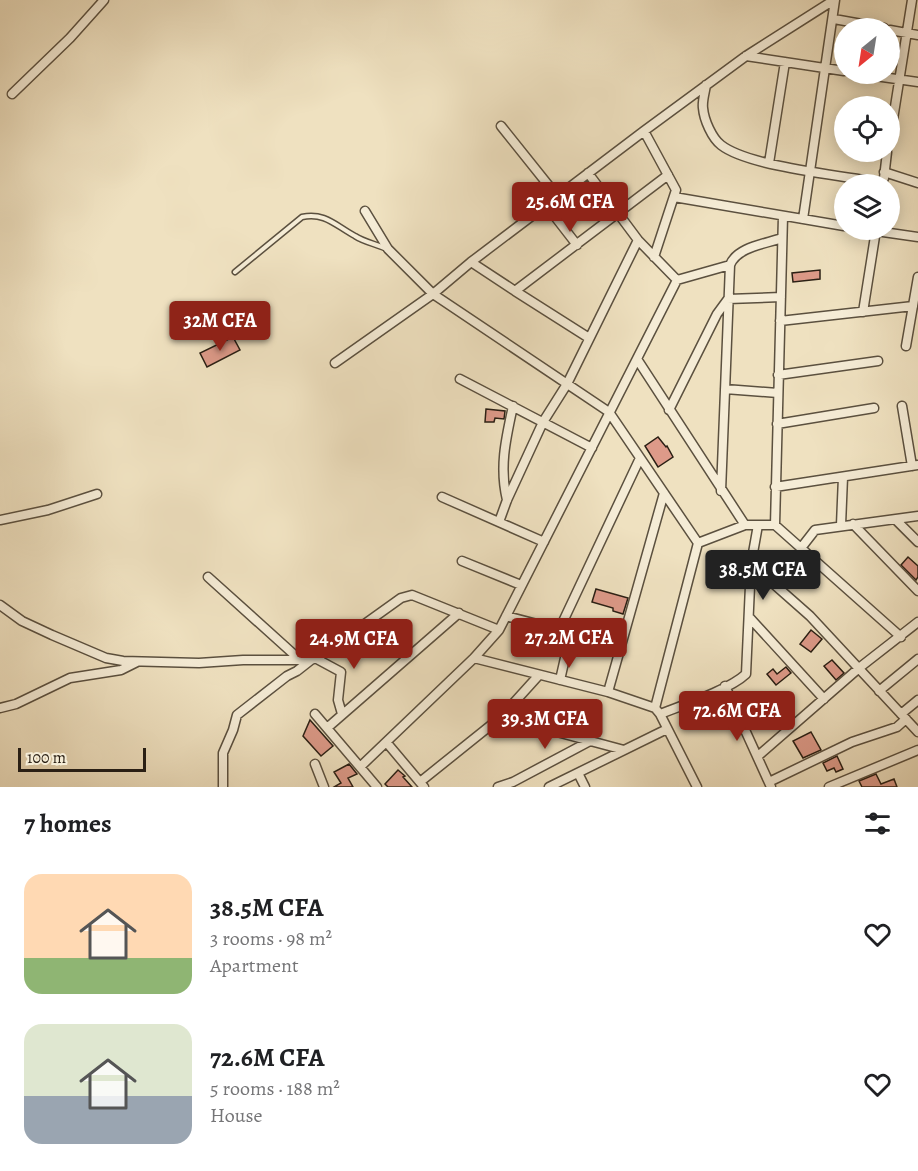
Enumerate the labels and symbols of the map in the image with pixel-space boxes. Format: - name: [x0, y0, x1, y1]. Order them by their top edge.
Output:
- north arrow: [834, 18, 900, 84]
- pin: 25.6M CFA: [501, 182, 639, 233]
- pin: 32M CFA: [165, 301, 275, 352]
- pin: 38.5M CFA: [694, 550, 832, 601]
- pin: 27.2M CFA: [500, 618, 638, 669]
- pin: 24.9M CFA: [285, 619, 423, 670]
- pin: 72.6M CFA: [668, 691, 806, 742]
- pin: 39.3M CFA: [476, 699, 614, 750]
- scale bar: [18, 745, 146, 772]

